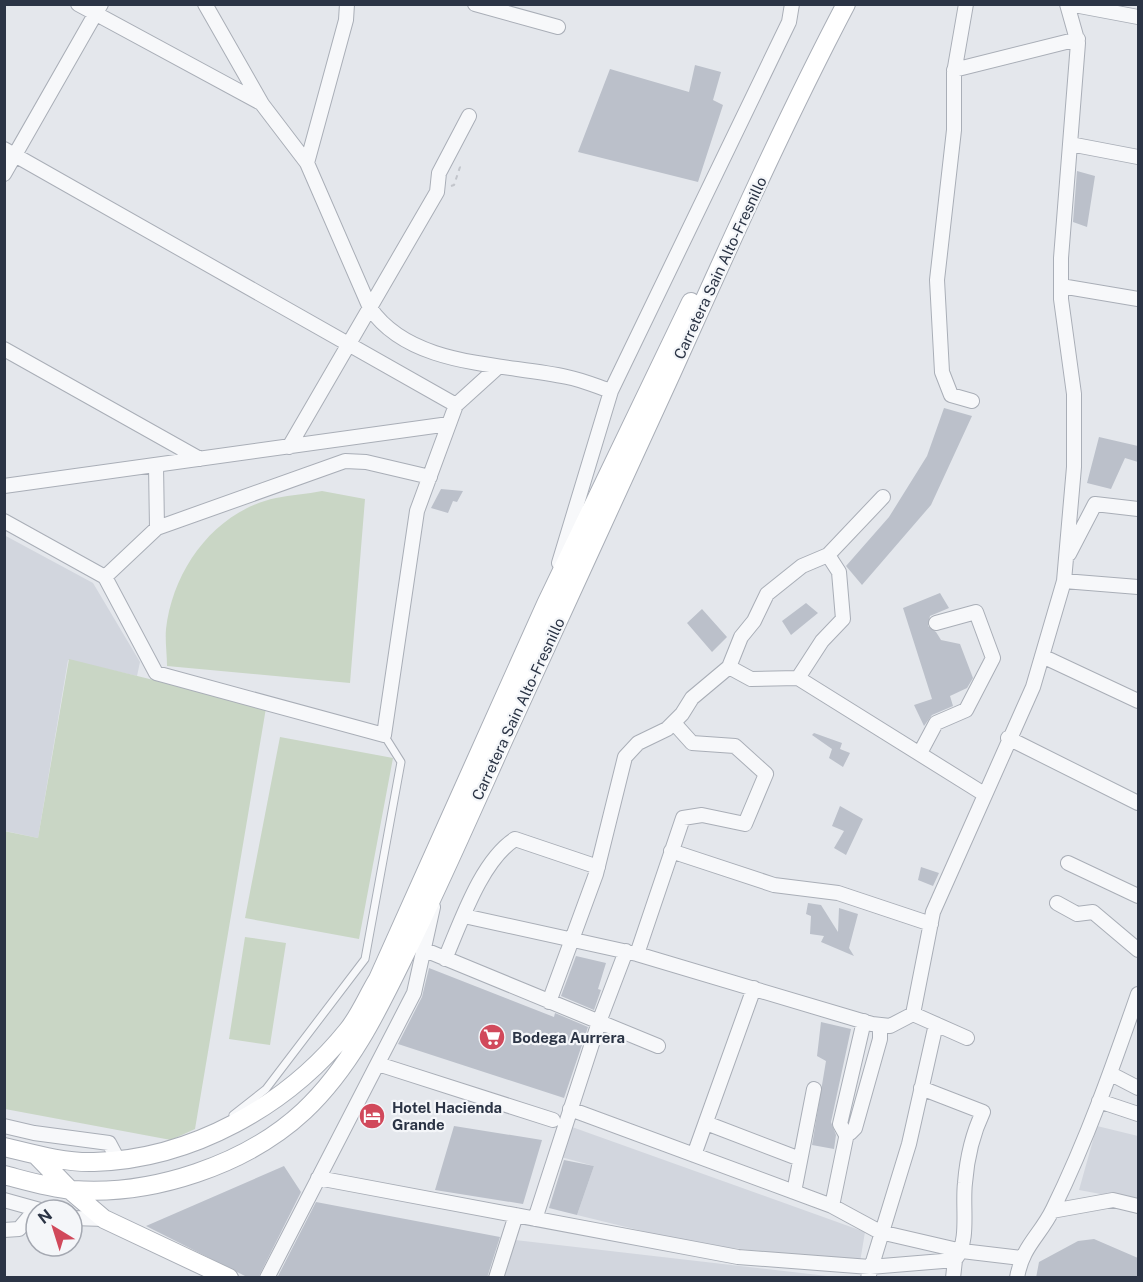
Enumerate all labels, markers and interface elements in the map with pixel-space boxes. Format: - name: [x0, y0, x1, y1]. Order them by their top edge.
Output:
- street label: Carretera Sain Alto-Fresnillo: [670, 174, 770, 362]
- street label: Carretera Sain Alto-Fresnillo: [468, 615, 568, 803]
- supermarket icon: Bodega Aurrera: [477, 1022, 507, 1052]
- place label: Bodega Aurrera: [512, 1029, 625, 1046]
- place label: Hotel Hacienda Grande: [392, 1099, 502, 1133]
- hotel icon: Hotel Hacienda Grande: [357, 1101, 387, 1131]
- north arrow: [24, 1198, 84, 1258]
- text: N: [34, 1205, 56, 1228]

